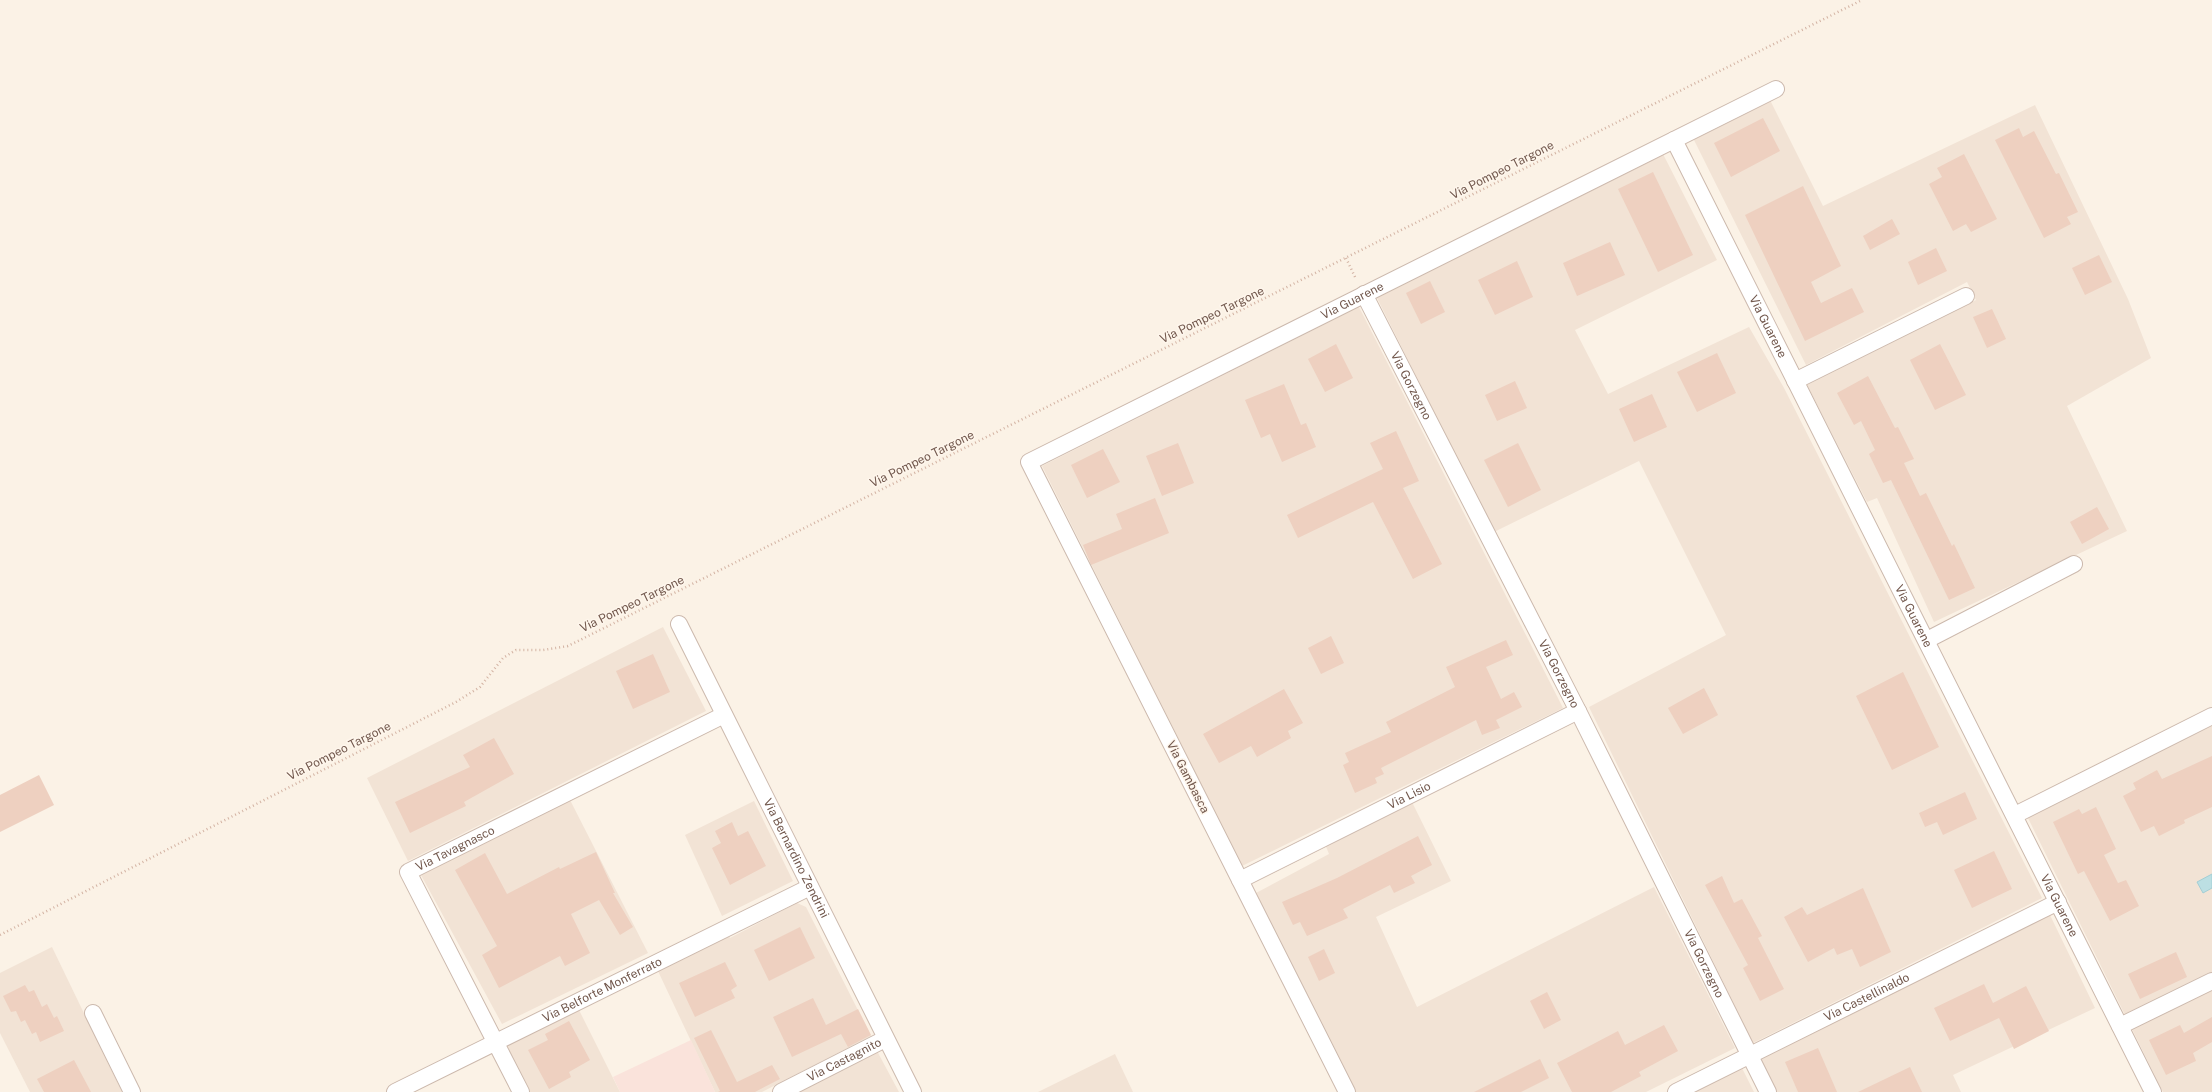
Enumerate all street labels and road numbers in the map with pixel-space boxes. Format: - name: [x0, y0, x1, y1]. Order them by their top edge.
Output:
- street label: Via Pompeo Targone: [1448, 138, 1556, 202]
- street label: Via Guarene: [1319, 279, 1386, 322]
- street label: Via Pompeo Targone: [1158, 284, 1267, 346]
- street label: Via Guarene: [1746, 293, 1790, 360]
- street label: Via Gorzegno: [1388, 349, 1434, 422]
- street label: Via Pompeo Targone: [868, 428, 977, 490]
- street label: Via Pompeo Targone: [578, 573, 687, 635]
- street label: Via Guarene: [1892, 583, 1935, 650]
- street label: Via Gorzegno: [1536, 637, 1582, 711]
- street label: Via Pompeo Targone: [285, 719, 393, 783]
- street label: Via Gambasca: [1164, 739, 1212, 815]
- street label: Via Lisio: [1385, 779, 1433, 812]
- street label: Via Bernardino Zendrini: [761, 796, 832, 920]
- street label: Via Tavagnasco: [413, 823, 497, 874]
- street label: Via Guarene: [2038, 872, 2081, 939]
- street label: Via Gorzegno: [1681, 927, 1727, 1000]
- street label: Via Belforte Monferrato: [540, 954, 664, 1025]
- street label: Via Castellinaldo: [1822, 970, 1912, 1024]
- street label: Via Castagnito: [805, 1035, 884, 1084]

